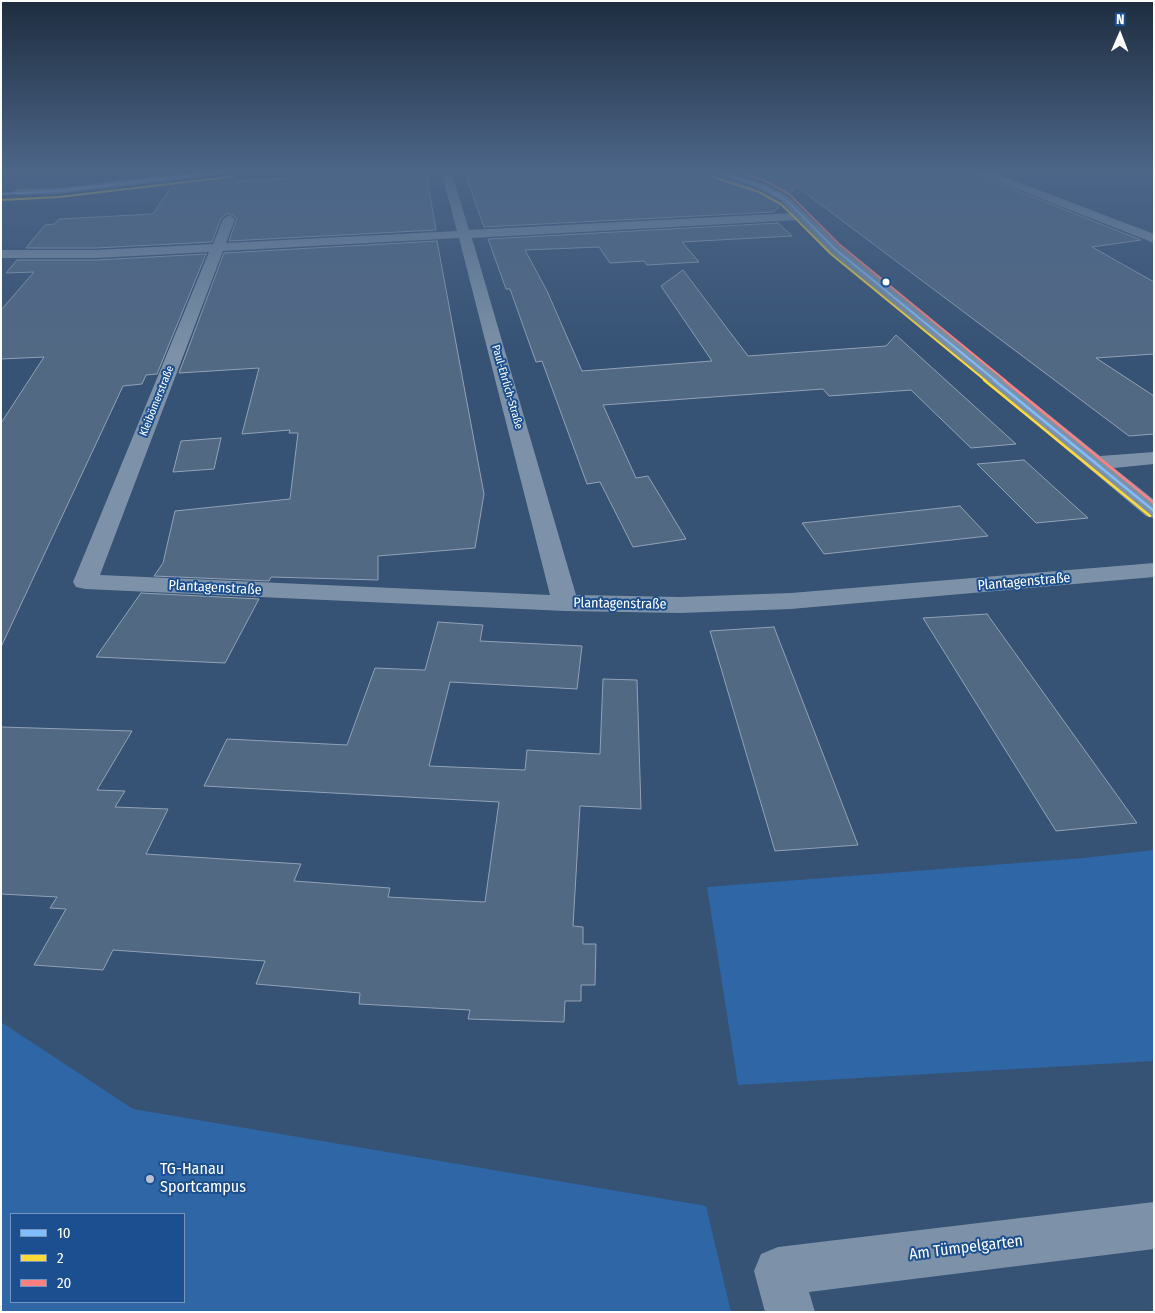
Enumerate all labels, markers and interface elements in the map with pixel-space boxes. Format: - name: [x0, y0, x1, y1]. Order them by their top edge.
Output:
- north arrow: [1095, 10, 1145, 60]
- text: N: [1116, 11, 1125, 28]
- unlabelled marker: [881, 277, 891, 287]
- street label: Paul-Ehrlich-Straße: [489, 343, 525, 431]
- street label: Kleibömerstraße: [137, 364, 177, 438]
- street label: Plantagenstraße: [977, 570, 1071, 594]
- street label: Plantagenstraße: [168, 577, 262, 599]
- street label: Plantagenstraße: [573, 595, 667, 613]
- place label: TG-Hanau Sportcampus: [160, 1160, 246, 1198]
- marker: TG-Hanau Sportcampus: [144, 1173, 156, 1185]
- legend: [10, 1213, 185, 1303]
- text: 10: [57, 1224, 71, 1242]
- street label: Am Tümpelgarten: [908, 1231, 1024, 1265]
- text: 2: [57, 1249, 64, 1267]
- text: 20: [57, 1274, 71, 1292]

